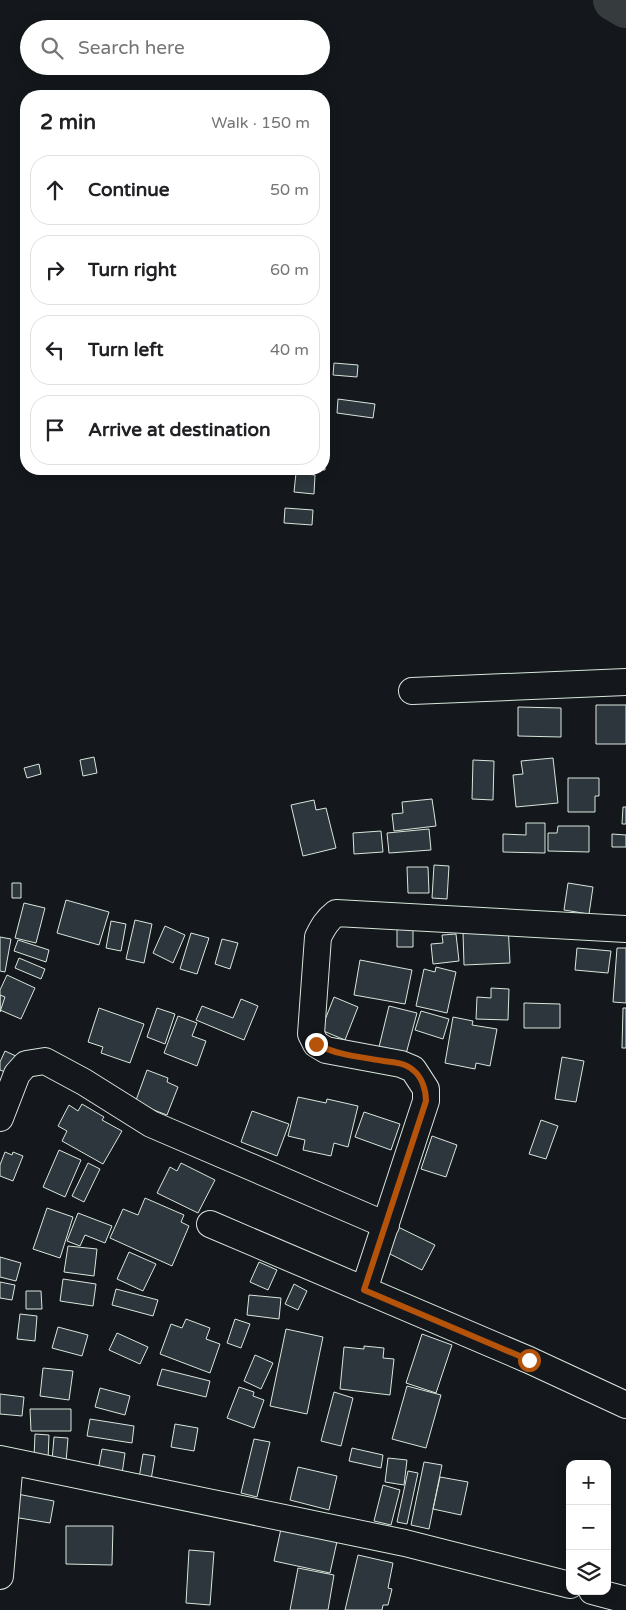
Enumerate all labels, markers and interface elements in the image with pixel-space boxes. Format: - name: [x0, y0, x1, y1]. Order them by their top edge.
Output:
- search box: [20, 20, 330, 75]
- icon: search: [38, 34, 66, 62]
- text: Search here: [78, 37, 185, 59]
- text: 2 min: [40, 110, 96, 135]
- text: Walk · 150 m: [211, 113, 310, 133]
- icon: ahead: [41, 176, 69, 204]
- text: Continue: [88, 179, 170, 201]
- text: 50 m: [270, 180, 309, 200]
- icon: right: [41, 256, 69, 284]
- text: Turn right: [88, 259, 176, 281]
- text: 60 m: [270, 260, 309, 280]
- icon: left: [41, 336, 69, 364]
- text: Turn left: [88, 339, 164, 361]
- text: 40 m: [270, 340, 309, 360]
- icon: arrive: [41, 416, 69, 444]
- text: Arrive at destination: [88, 419, 271, 441]
- route end: [305, 1033, 328, 1056]
- route start: [518, 1349, 541, 1372]
- map controls: [566, 1460, 611, 1595]
- button: +: [566, 1460, 611, 1505]
- button: −: [566, 1505, 611, 1550]
- button: layers: [566, 1550, 611, 1595]

